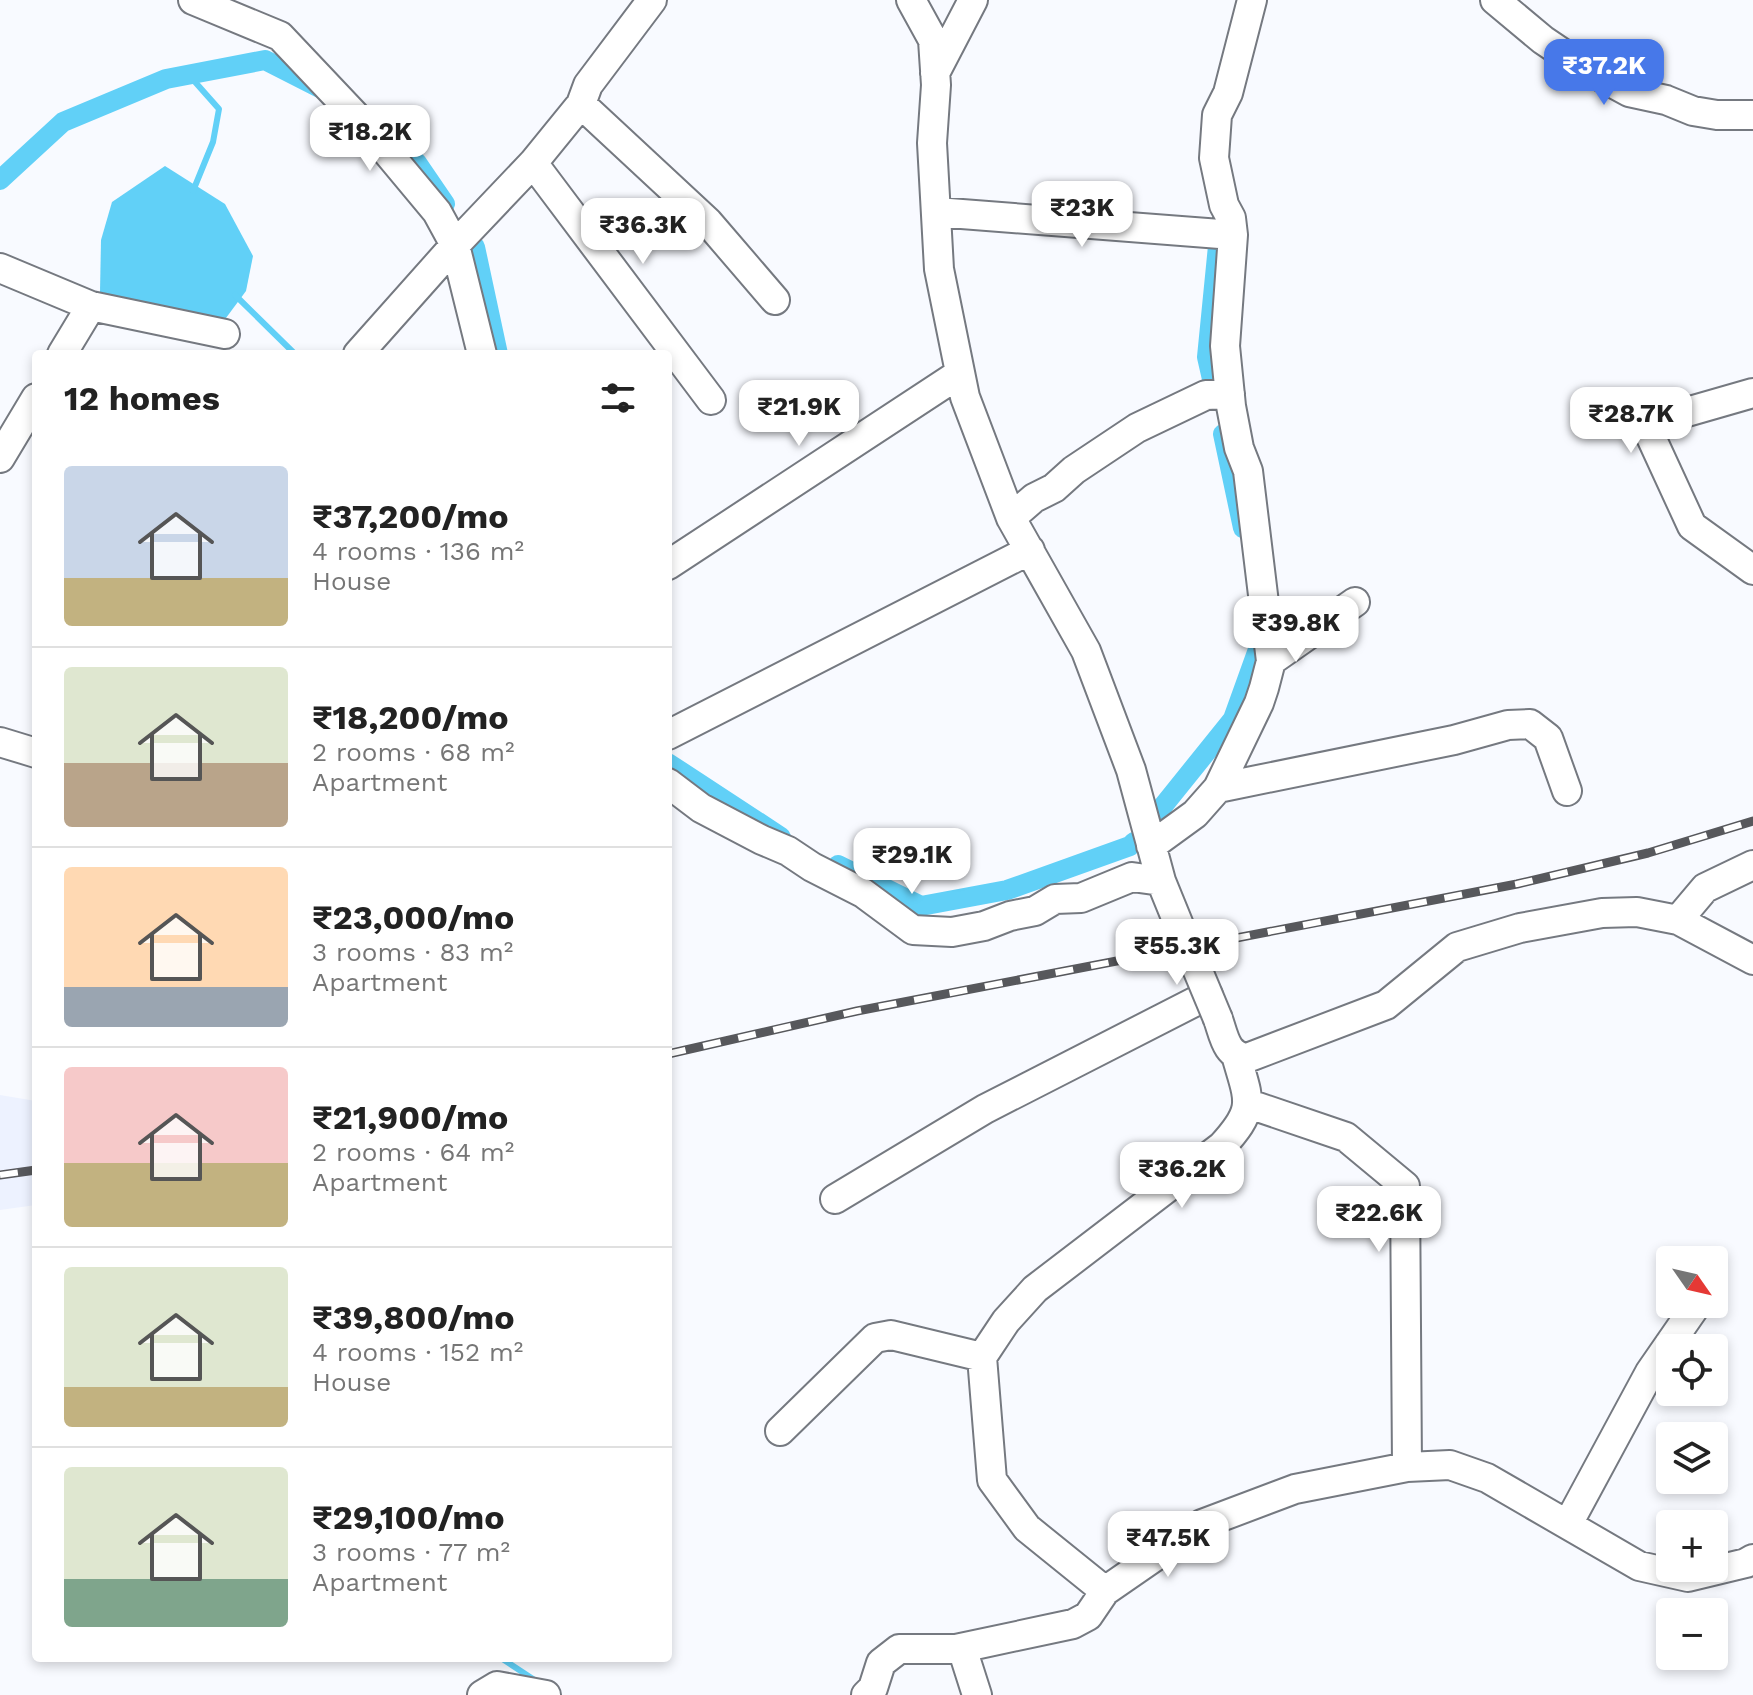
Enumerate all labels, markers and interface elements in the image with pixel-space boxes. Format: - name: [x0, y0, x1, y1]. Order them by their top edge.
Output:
- pin: ₹37.2K: [1539, 39, 1669, 107]
- text: ₹37.2K: [1562, 50, 1646, 80]
- pin: ₹18.2K: [305, 105, 435, 173]
- text: ₹18.2K: [328, 116, 412, 146]
- pin: ₹23K: [1035, 181, 1129, 249]
- text: ₹23K: [1050, 192, 1114, 222]
- pin: ₹36.3K: [578, 198, 708, 266]
- text: ₹36.3K: [599, 209, 687, 239]
- icon: filters: [596, 376, 640, 420]
- text: 12 homes: [64, 378, 220, 418]
- pin: ₹21.9K: [734, 380, 864, 448]
- pin: ₹28.7K: [1566, 387, 1696, 455]
- text: ₹21.9K: [757, 391, 841, 421]
- text: ₹28.7K: [1588, 398, 1674, 428]
- text: ₹37,200/mo: [312, 496, 509, 536]
- icon: home: [128, 498, 224, 594]
- text: 4 rooms · 136 m²: [312, 536, 524, 566]
- text: House: [312, 566, 391, 596]
- pin: ₹39.8K: [1231, 596, 1361, 664]
- text: ₹39.8K: [1252, 607, 1340, 637]
- text: ₹18,200/mo: [312, 697, 509, 737]
- icon: home: [128, 699, 224, 795]
- text: 2 rooms · 68 m²: [312, 737, 514, 767]
- text: Apartment: [312, 767, 448, 797]
- pin: ₹29.1K: [847, 828, 977, 896]
- text: ₹29.1K: [871, 839, 953, 869]
- text: ₹23,000/mo: [312, 897, 514, 937]
- icon: home: [128, 899, 224, 995]
- pin: ₹55.3K: [1112, 919, 1242, 987]
- text: ₹55.3K: [1134, 930, 1220, 960]
- text: 3 rooms · 83 m²: [312, 937, 513, 967]
- text: Apartment: [312, 967, 448, 997]
- text: ₹21,900/mo: [312, 1097, 508, 1137]
- icon: home: [128, 1099, 224, 1195]
- text: 2 rooms · 64 m²: [312, 1137, 514, 1167]
- pin: ₹36.2K: [1117, 1142, 1247, 1210]
- text: ₹36.2K: [1138, 1153, 1226, 1183]
- text: Apartment: [312, 1167, 448, 1197]
- pin: ₹22.6K: [1314, 1186, 1444, 1254]
- text: ₹22.6K: [1335, 1197, 1423, 1227]
- north arrow: [1656, 1246, 1728, 1318]
- map controls: [1656, 1246, 1728, 1670]
- text: ₹39,800/mo: [312, 1297, 515, 1337]
- icon: home: [128, 1299, 224, 1395]
- button: locate: [1656, 1334, 1728, 1406]
- text: 4 rooms · 152 m²: [312, 1337, 523, 1367]
- text: House: [312, 1367, 391, 1397]
- button: layers: [1656, 1422, 1728, 1494]
- text: ₹29,100/mo: [312, 1497, 505, 1537]
- icon: home: [128, 1499, 224, 1595]
- button: +: [1656, 1510, 1728, 1582]
- pin: ₹47.5K: [1103, 1511, 1233, 1579]
- text: ₹47.5K: [1126, 1522, 1210, 1552]
- text: 3 rooms · 77 m²: [312, 1537, 510, 1567]
- text: Apartment: [312, 1567, 448, 1597]
- button: −: [1656, 1598, 1728, 1670]

